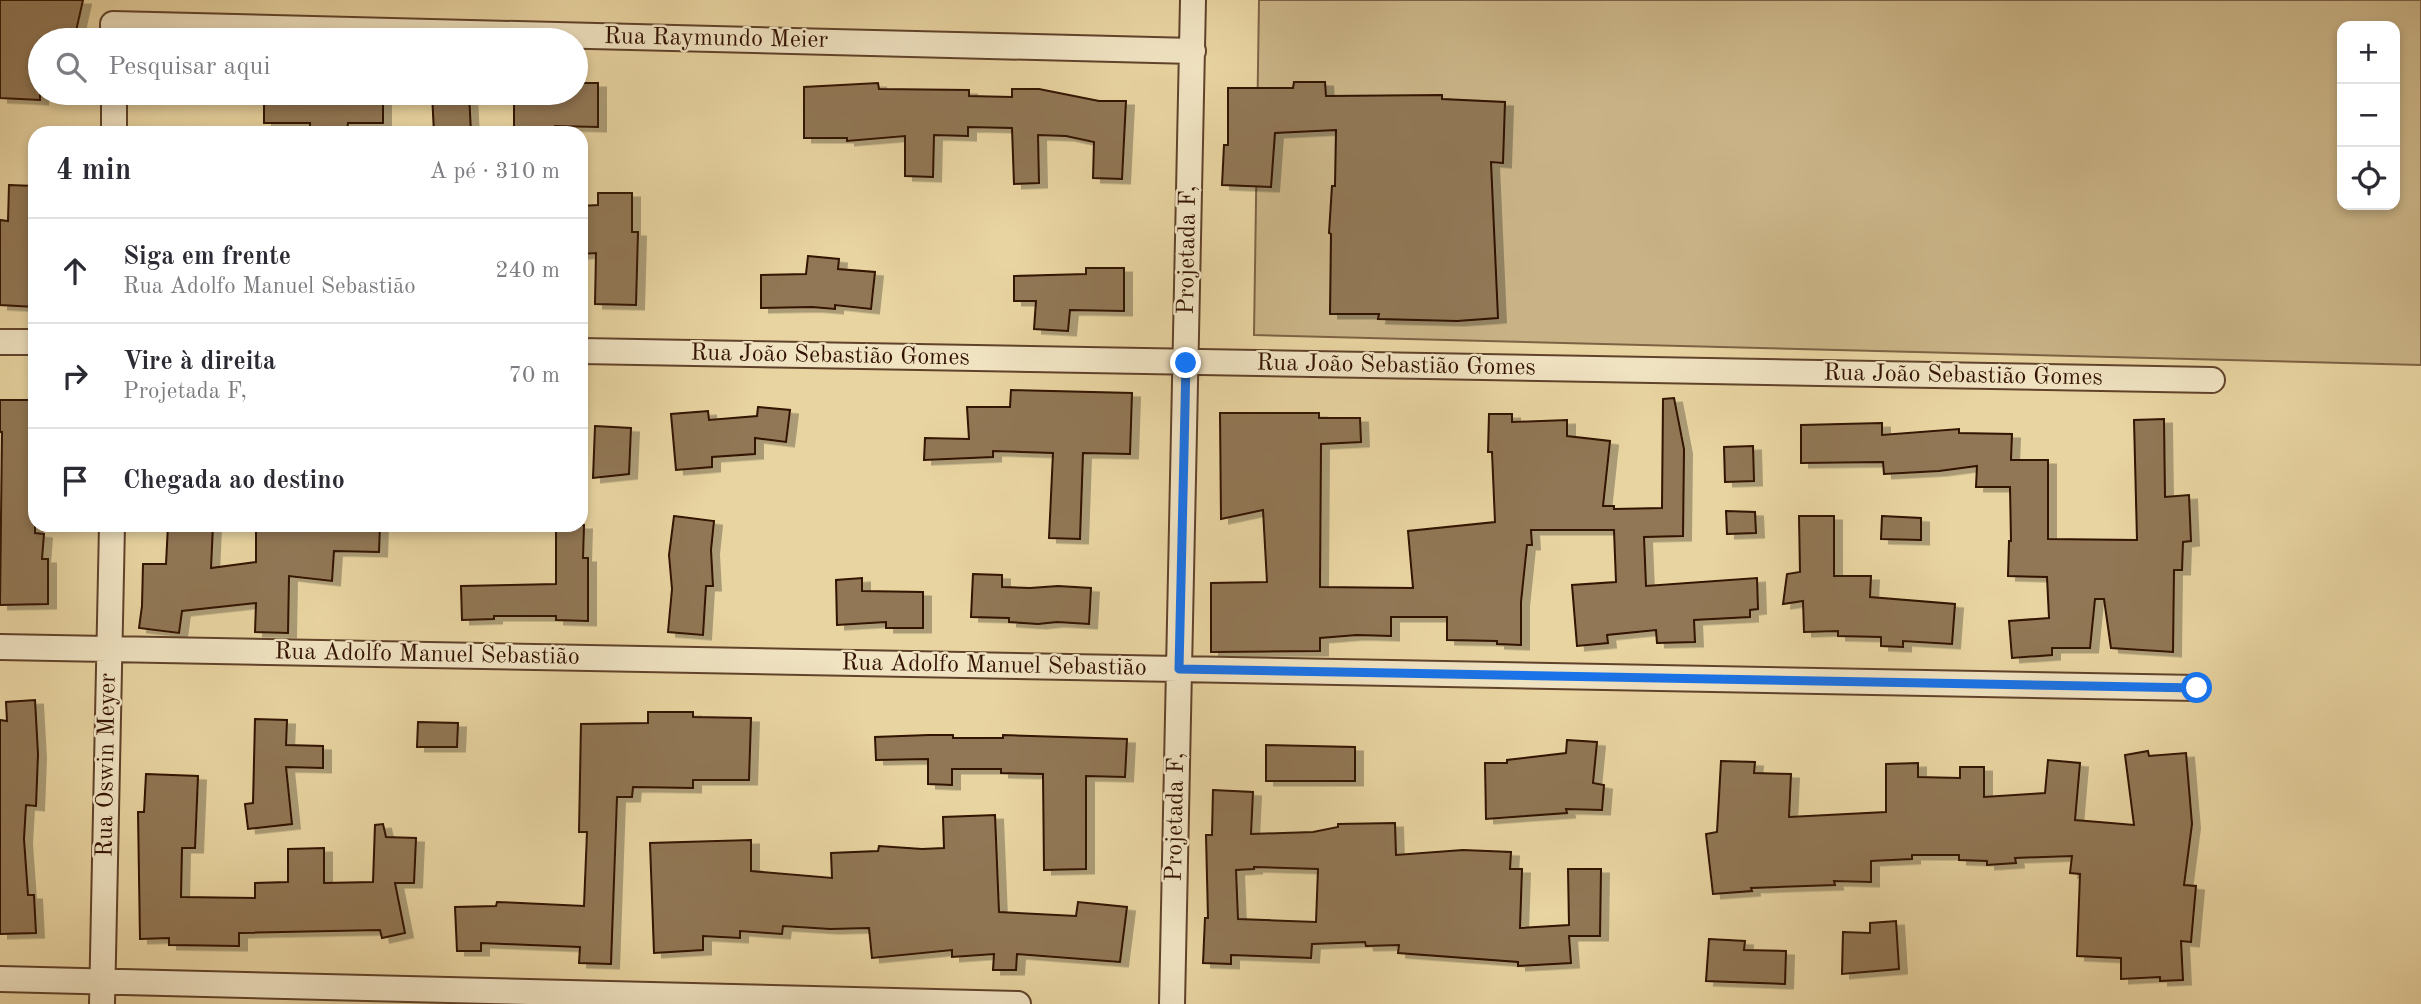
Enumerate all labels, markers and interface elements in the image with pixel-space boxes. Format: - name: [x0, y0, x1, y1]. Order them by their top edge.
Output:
- map controls: [2337, 21, 2400, 210]
- button: +: [2337, 21, 2400, 84]
- street label: Rua Raymundo Meier: [604, 25, 829, 53]
- search box: [28, 28, 588, 105]
- icon: search: [52, 48, 90, 86]
- text: Pesquisar aqui: [108, 54, 270, 80]
- button: −: [2337, 84, 2400, 147]
- button: locate: [2337, 147, 2400, 210]
- text: 4 min: [56, 156, 131, 186]
- text: A pé · 310 m: [429, 160, 560, 183]
- street label: Projetada F,: [1175, 185, 1201, 315]
- text: Siga em frente: [123, 244, 291, 270]
- icon: ahead: [56, 252, 94, 290]
- text: 240 m: [495, 259, 560, 282]
- text: Rua Adolfo Manuel Sebastião: [123, 275, 416, 298]
- street label: Rua João Sebastião Gomes: [690, 342, 970, 370]
- route end: [1170, 347, 1201, 378]
- text: Vire à direita: [123, 349, 276, 375]
- street label: Rua João Sebastião Gomes: [1256, 352, 1536, 380]
- icon: right: [56, 357, 94, 395]
- street label: Rua João Sebastião Gomes: [1823, 362, 2103, 390]
- text: 70 m: [509, 364, 560, 387]
- text: Projetada F,: [123, 380, 247, 403]
- icon: arrive: [56, 462, 94, 500]
- text: Chegada ao destino: [123, 468, 345, 494]
- street label: Rua Adolfo Manuel Sebastião: [274, 640, 580, 670]
- street label: Rua Adolfo Manuel Sebastião: [841, 651, 1147, 681]
- route start: [2181, 672, 2212, 703]
- street label: Rua Oswin Meyer: [93, 673, 121, 857]
- street label: Projetada F,: [1163, 752, 1189, 882]

